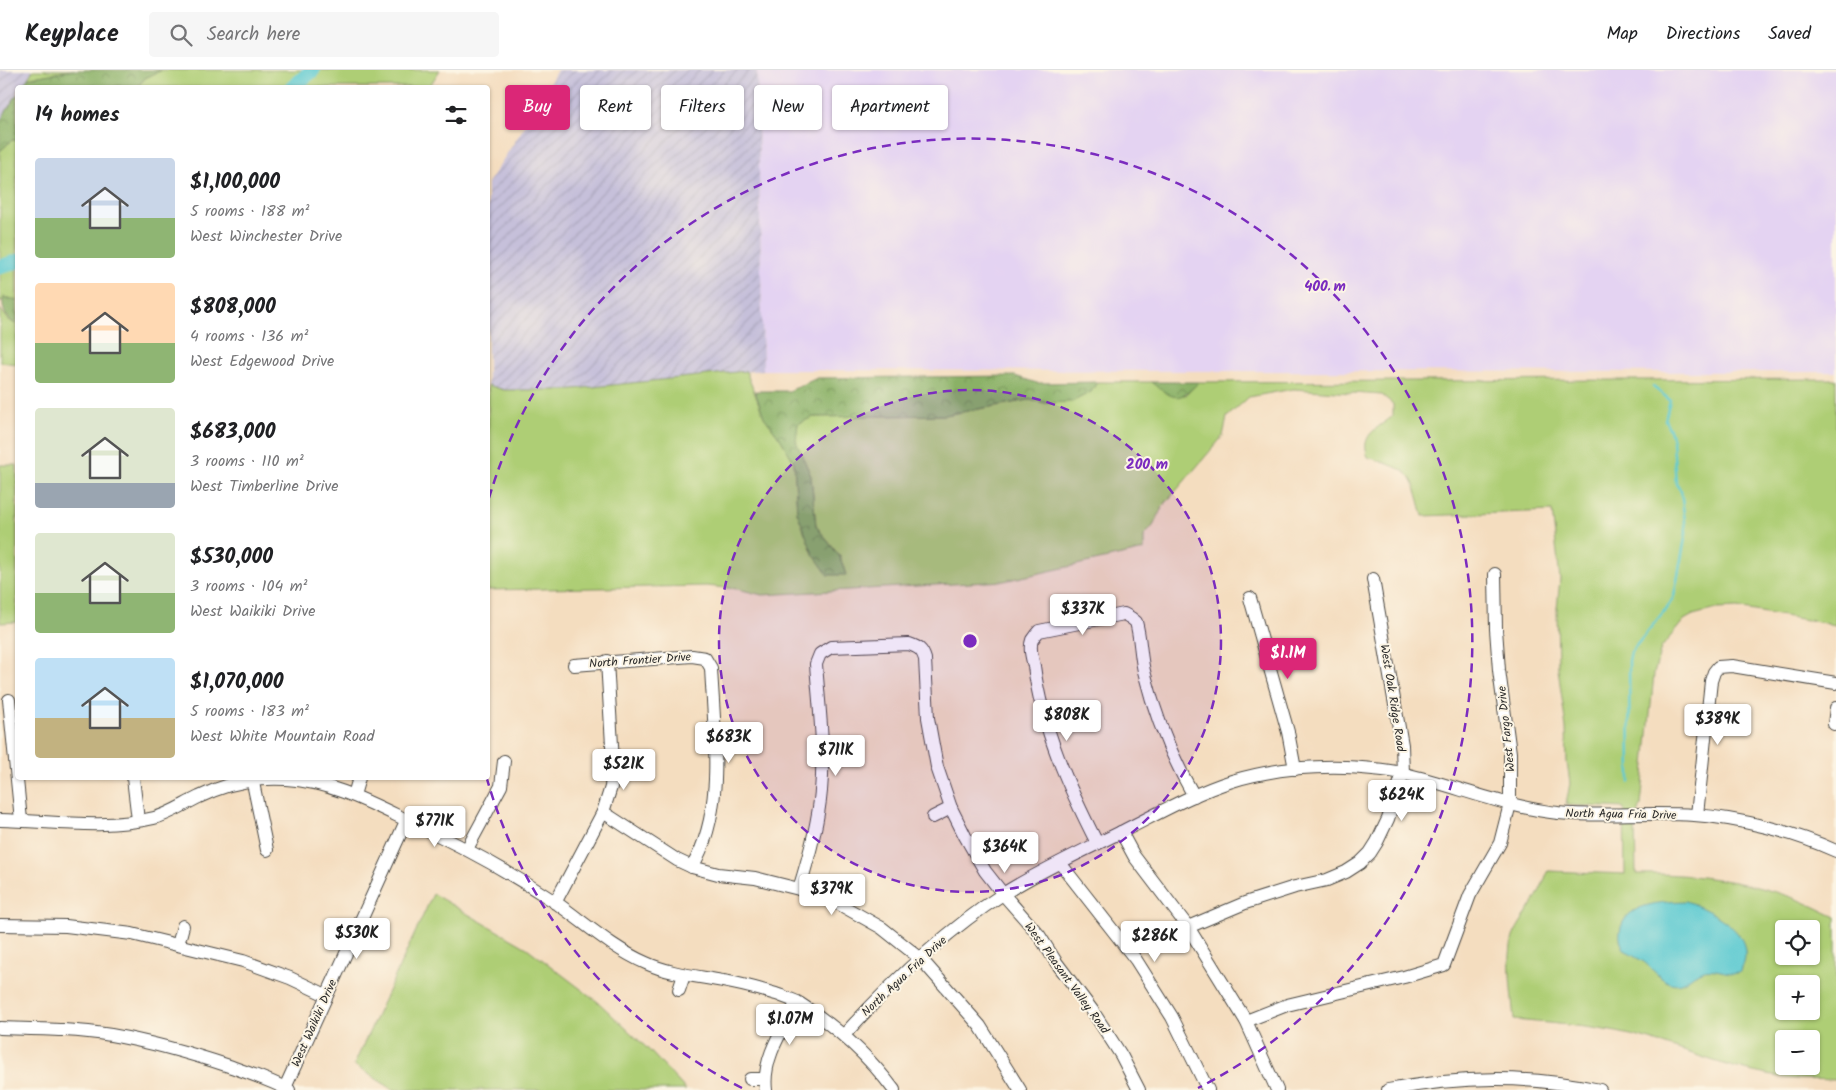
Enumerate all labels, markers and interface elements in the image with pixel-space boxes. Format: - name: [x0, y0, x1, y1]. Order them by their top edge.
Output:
- search box: [149, 12, 499, 57]
- text: Keyplace: [25, 15, 119, 54]
- text: Search here: [207, 20, 300, 50]
- text: Map: [1606, 20, 1638, 49]
- text: Directions: [1666, 20, 1740, 49]
- text: Saved: [1768, 20, 1811, 49]
- icon: search: [167, 21, 195, 49]
- chip: Buy: [505, 85, 570, 130]
- chip: Rent: [580, 85, 651, 130]
- chip: Filters: [661, 85, 744, 130]
- chip: New: [754, 85, 822, 130]
- chip: Apartment: [832, 85, 948, 130]
- text: 14 homes: [35, 99, 120, 132]
- icon: filters: [442, 101, 470, 129]
- text: $1,100,000: [190, 166, 280, 199]
- icon: home: [75, 178, 135, 238]
- text: 5 rooms · 188 m²: [190, 199, 309, 224]
- text: West Winchester Drive: [190, 224, 342, 249]
- text: 400 m: [1304, 275, 1346, 299]
- text: $808,000: [190, 291, 276, 324]
- icon: home: [75, 303, 135, 363]
- text: 4 rooms · 136 m²: [190, 324, 308, 349]
- text: West Edgewood Drive: [190, 349, 334, 374]
- text: $683,000: [190, 416, 276, 449]
- icon: home: [75, 428, 135, 488]
- text: 3 rooms · 110 m²: [190, 449, 304, 474]
- text: 200 m: [1126, 453, 1168, 477]
- text: West Timberline Drive: [190, 474, 338, 499]
- text: $530,000: [190, 541, 273, 574]
- icon: home: [75, 553, 135, 613]
- text: 3 rooms · 104 m²: [190, 574, 307, 599]
- pin: $337K: [1048, 594, 1118, 636]
- text: $337K: [1061, 597, 1105, 622]
- text: West Waikiki Drive: [190, 599, 315, 624]
- centre of rings: [961, 632, 979, 650]
- pin: $1.1M: [1253, 638, 1323, 680]
- text: $1.1M: [1270, 641, 1306, 666]
- street label: West Oak Ridge Road: [1375, 643, 1411, 754]
- street label: North Frontier Drive: [588, 647, 692, 674]
- text: $1,070,000: [190, 666, 284, 699]
- icon: home: [75, 678, 135, 738]
- street label: West Fargo Drive: [1492, 684, 1520, 773]
- text: 5 rooms · 183 m²: [190, 699, 309, 724]
- pin: $808K: [1032, 700, 1102, 742]
- text: $808K: [1044, 703, 1090, 728]
- pin: $389K: [1683, 704, 1753, 746]
- text: $389K: [1695, 707, 1741, 732]
- pin: $683K: [694, 722, 764, 764]
- text: West White Mountain Road: [190, 724, 374, 749]
- text: $683K: [706, 725, 752, 750]
- pin: $711K: [801, 734, 871, 777]
- text: $711K: [818, 738, 854, 763]
- pin: $521K: [589, 748, 659, 791]
- text: $521K: [603, 752, 645, 777]
- pin: $624K: [1367, 780, 1437, 822]
- text: $624K: [1379, 783, 1425, 808]
- street label: North Agua Fria Drive: [1565, 804, 1677, 825]
- pin: $771K: [400, 806, 470, 848]
- text: $771K: [415, 809, 455, 834]
- pin: $364K: [970, 832, 1040, 874]
- text: $364K: [982, 835, 1028, 860]
- pin: $379K: [797, 874, 867, 916]
- text: $379K: [810, 877, 854, 902]
- pin: $530K: [322, 918, 392, 960]
- street label: West Pleasant Valley Road: [1019, 918, 1114, 1039]
- pin: $286K: [1120, 920, 1190, 963]
- map controls: [1775, 920, 1820, 1075]
- button: locate: [1775, 920, 1820, 965]
- text: $530K: [335, 921, 379, 946]
- text: $286K: [1132, 924, 1178, 949]
- street label: North Agua Fria Drive: [857, 931, 952, 1021]
- button: +: [1775, 975, 1820, 1020]
- street label: West Waikiki Drive: [287, 976, 342, 1070]
- pin: $1.07M: [749, 1004, 831, 1046]
- text: $1.07M: [767, 1007, 813, 1032]
- button: −: [1775, 1030, 1820, 1075]

